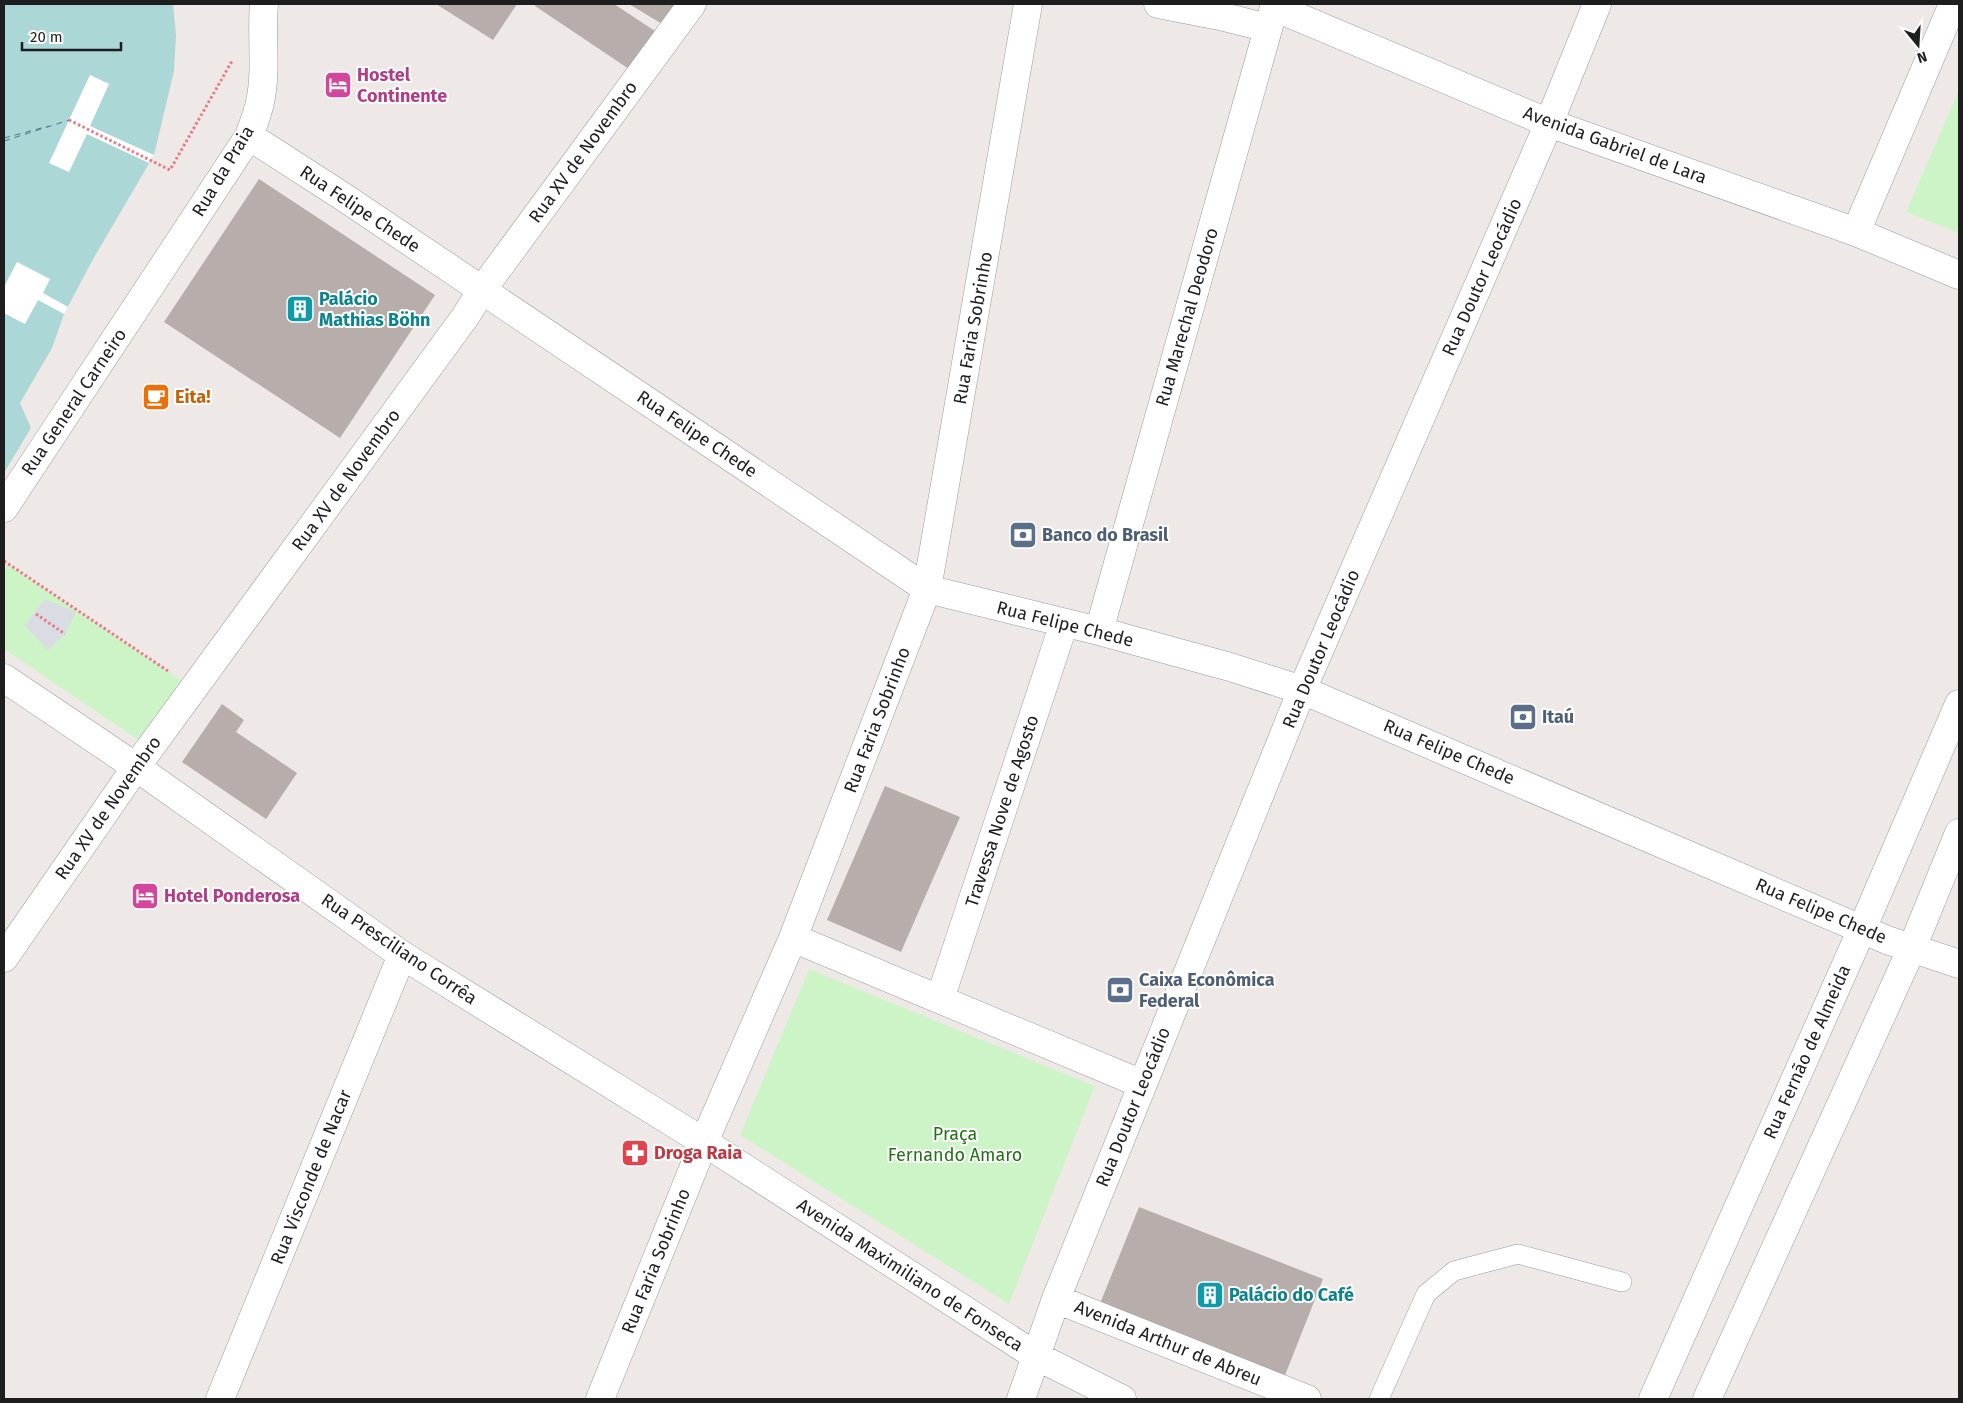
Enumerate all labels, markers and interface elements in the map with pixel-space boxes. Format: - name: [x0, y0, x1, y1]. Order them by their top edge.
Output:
- scale bar: [22, 20, 121, 52]
- north arrow: [1893, 20, 1943, 70]
- text: 20 m: [30, 28, 63, 46]
- text: N: [1915, 47, 1929, 66]
- place label: Hostel Continente: [357, 64, 447, 107]
- hotel icon: Hostel Continente: [323, 70, 353, 100]
- street label: Rua XV de Novembro: [524, 77, 642, 227]
- street label: Avenida Gabriel de Lara: [1520, 102, 1710, 188]
- street label: Rua da Praia: [187, 121, 259, 221]
- street label: Rua Felipe Chede: [296, 161, 424, 257]
- street label: Rua Doutor Leocádio: [1437, 195, 1527, 359]
- street label: Rua Marechal Deodoro: [1151, 225, 1223, 409]
- street label: Rua Faria Sobrinho: [949, 250, 997, 406]
- place label: Palácio Mathias Böhn: [319, 288, 430, 331]
- building icon: Palácio Mathias Böhn: [285, 294, 315, 324]
- street label: Rua General Carneiro: [17, 324, 131, 480]
- cafe icon: Eita!: [141, 382, 171, 412]
- place label: Eita!: [175, 386, 210, 408]
- street label: Rua Felipe Chede: [633, 386, 761, 482]
- street label: Rua XV de Novembro: [287, 405, 405, 555]
- bank icon: Banco do Brasil: [1008, 520, 1038, 550]
- place label: Banco do Brasil: [1042, 524, 1169, 546]
- street label: Rua Doutor Leocádio: [1278, 566, 1364, 732]
- street label: Rua Felipe Chede: [994, 596, 1136, 652]
- street label: Rua Faria Sobrinho: [839, 644, 915, 796]
- bank icon: Itaú: [1508, 702, 1538, 732]
- place label: Itaú: [1542, 706, 1574, 728]
- street label: Travessa Nove de Agosto: [961, 712, 1043, 910]
- street label: Rua Felipe Chede: [1380, 714, 1518, 790]
- street label: Rua XV de Novembro: [50, 732, 166, 884]
- street label: Rua Felipe Chede: [1752, 873, 1890, 949]
- hotel icon: Hotel Ponderosa: [130, 881, 160, 911]
- place label: Hotel Ponderosa: [164, 885, 300, 907]
- street label: Rua Presciliano Corrêa: [317, 889, 481, 1009]
- street label: Rua Fernão de Almeida: [1759, 962, 1855, 1142]
- place label: Caixa Econômica Federal: [1139, 969, 1275, 1012]
- bank icon: Caixa Econômica Federal: [1105, 975, 1135, 1005]
- street label: Rua Doutor Leocádio: [1091, 1024, 1175, 1190]
- street label: Rua Visconde de Nacar: [266, 1086, 356, 1268]
- park label: Praça Fernando Amaro: [888, 1123, 1022, 1166]
- pharmacy icon: Droga Raia: [620, 1138, 650, 1168]
- place label: Droga Raia: [654, 1142, 742, 1164]
- street label: Rua Faria Sobrinho: [617, 1185, 695, 1337]
- street label: Avenida Maximiliano de Fonseca: [793, 1194, 1027, 1356]
- building icon: Palácio do Café: [1195, 1280, 1225, 1310]
- place label: Palácio do Café: [1229, 1284, 1354, 1306]
- street label: Avenida Arthur de Abreu: [1071, 1295, 1265, 1391]

